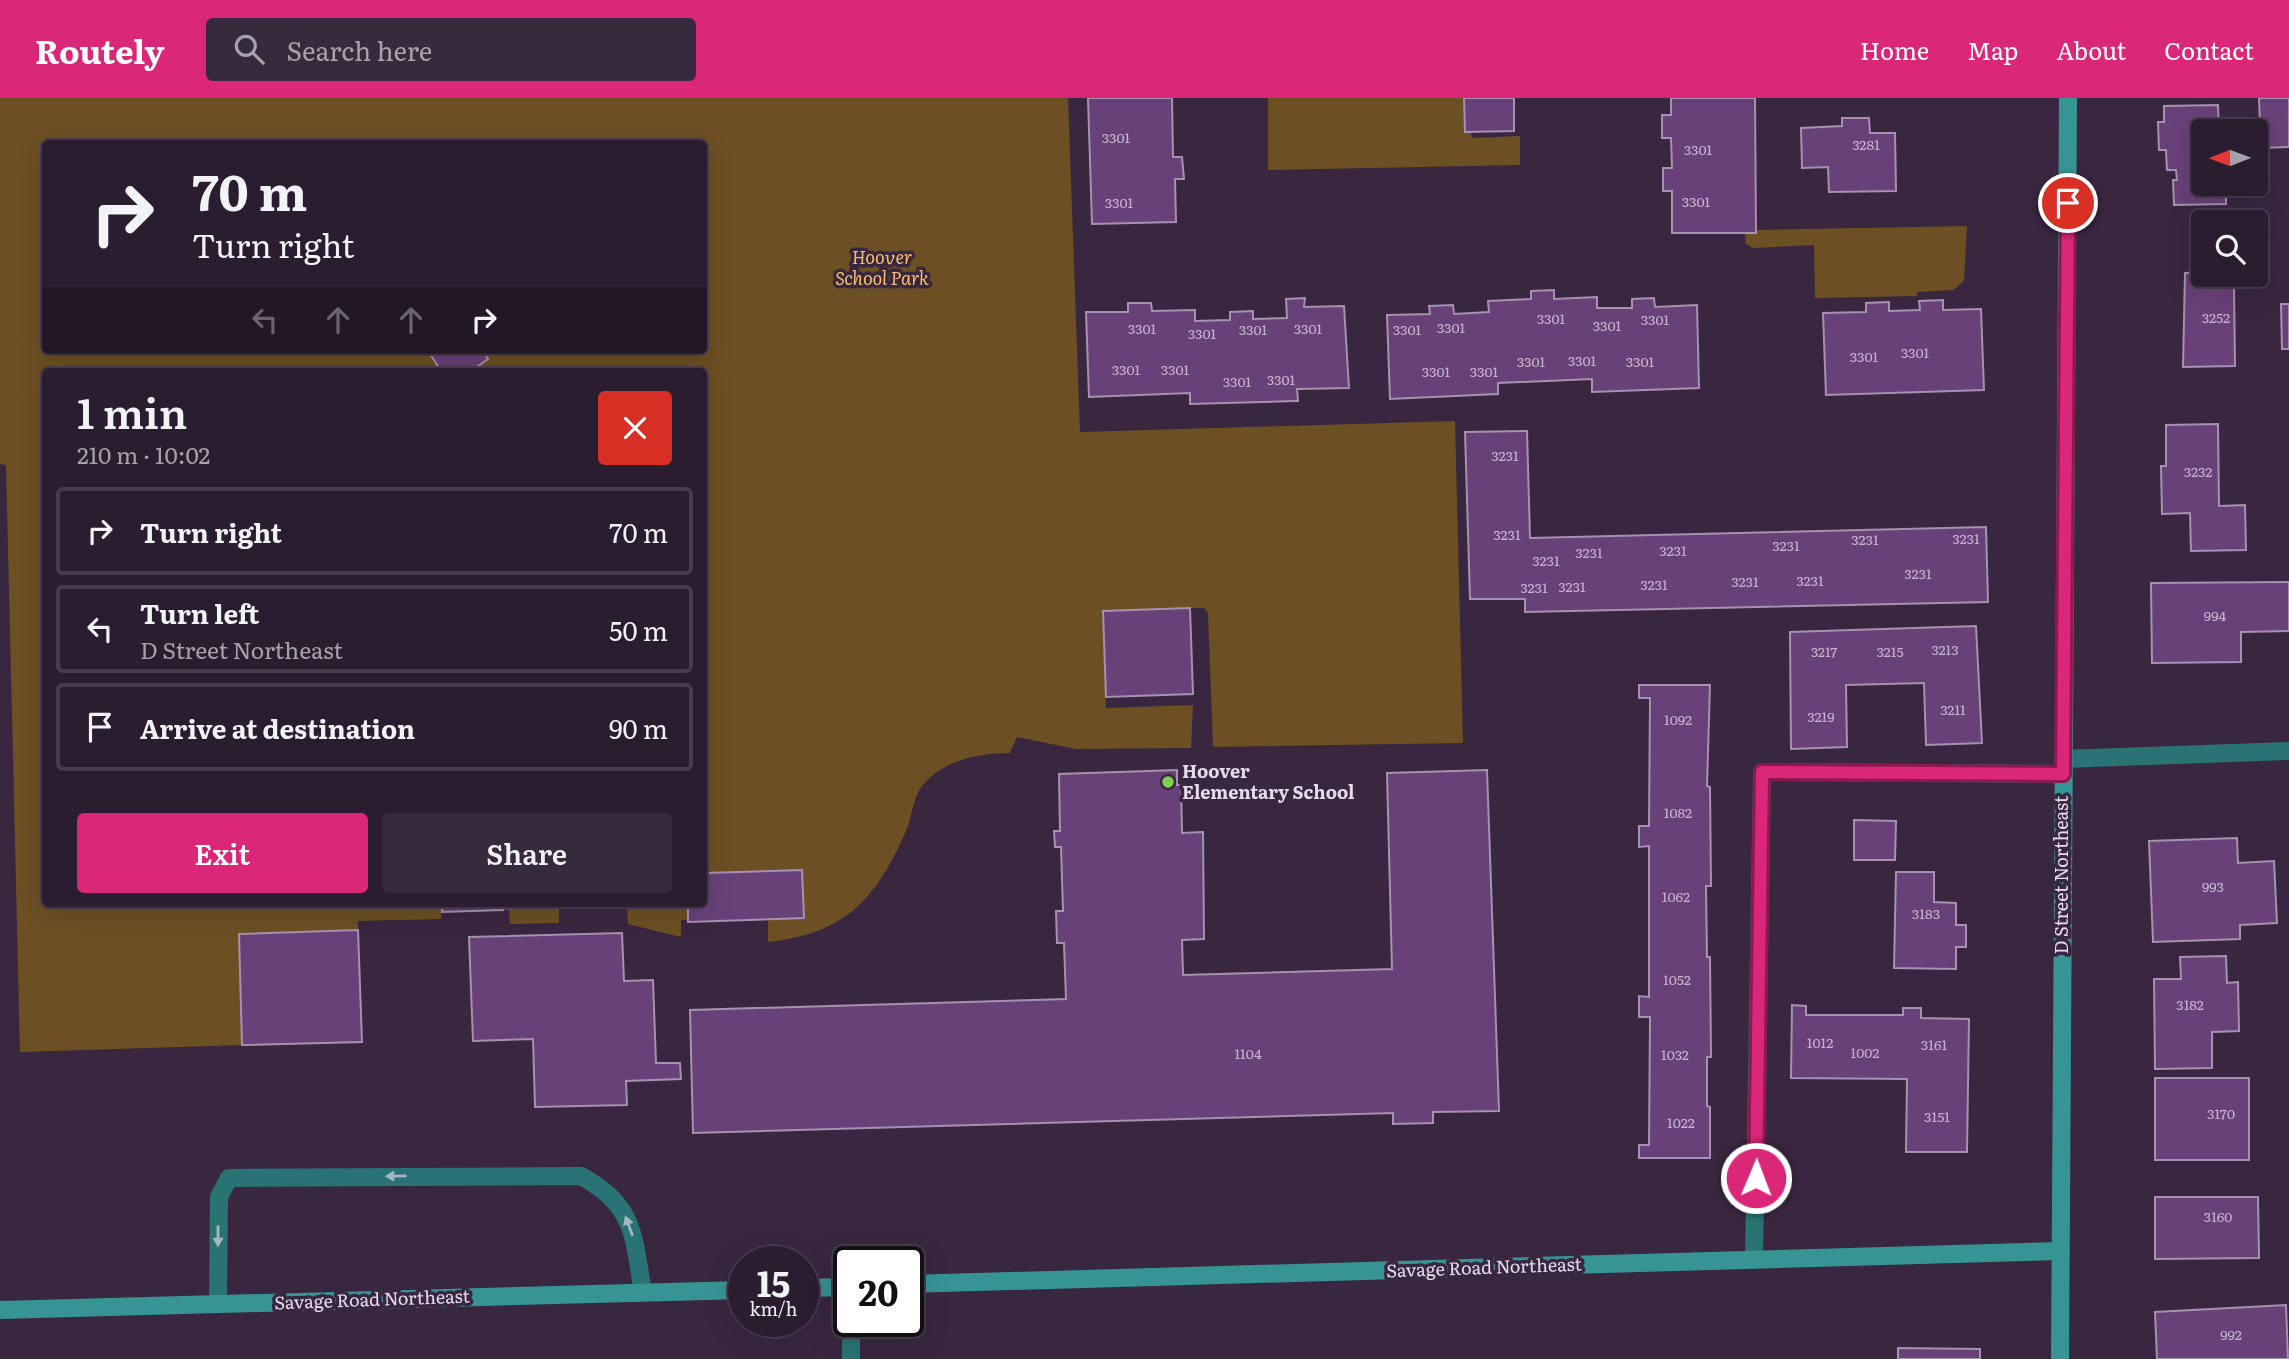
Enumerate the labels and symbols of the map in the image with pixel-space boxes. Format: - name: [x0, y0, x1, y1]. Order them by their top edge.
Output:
- north arrow: [2191, 119, 2268, 196]
- house number: 3301: [1102, 127, 1131, 147]
- house number: 3281: [1852, 134, 1880, 154]
- house number: 3301: [1684, 139, 1713, 159]
- pin: [2038, 173, 2098, 233]
- house number: 3301: [1682, 191, 1711, 211]
- house number: 3301: [1105, 192, 1134, 212]
- park label: Hoover School Park: [835, 243, 929, 291]
- house number: 3252: [2202, 307, 2230, 327]
- house number: 3301: [1537, 308, 1566, 328]
- house number: 3301: [1641, 309, 1670, 329]
- house number: 3301: [1593, 315, 1622, 335]
- house number: 3301: [1437, 317, 1466, 337]
- house number: 3301: [1128, 318, 1157, 338]
- house number: 3301: [1294, 318, 1323, 338]
- house number: 3301: [1239, 319, 1268, 339]
- house number: 3301: [1393, 319, 1422, 339]
- house number: 3301: [1188, 323, 1217, 343]
- house number: 3301: [1901, 342, 1930, 362]
- house number: 3301: [1850, 346, 1879, 366]
- house number: 3301: [1568, 350, 1597, 370]
- house number: 3301: [1517, 351, 1546, 371]
- house number: 3301: [1626, 351, 1655, 371]
- house number: 3301: [1112, 359, 1141, 379]
- house number: 3301: [1161, 359, 1190, 379]
- house number: 3301: [1422, 361, 1451, 381]
- house number: 3301: [1470, 361, 1499, 381]
- house number: 3301: [1267, 369, 1296, 389]
- house number: 3301: [1223, 371, 1252, 391]
- house number: 3231: [1491, 445, 1519, 465]
- house number: 3232: [2184, 461, 2212, 481]
- house number: 3231: [1493, 524, 1521, 544]
- house number: 3231: [1952, 528, 1980, 548]
- house number: 3231: [1851, 529, 1879, 549]
- house number: 3231: [1772, 535, 1800, 555]
- house number: 3231: [1659, 540, 1687, 560]
- house number: 3231: [1575, 542, 1603, 562]
- house number: 3231: [1532, 550, 1560, 570]
- house number: 3231: [1904, 563, 1932, 583]
- house number: 3231: [1796, 570, 1824, 590]
- house number: 3231: [1731, 571, 1759, 591]
- house number: 3231: [1640, 574, 1668, 594]
- house number: 3231: [1558, 576, 1586, 596]
- house number: 3231: [1520, 577, 1548, 597]
- house number: 994: [2204, 605, 2226, 625]
- house number: 3213: [1931, 639, 1959, 659]
- house number: 3217: [1811, 641, 1837, 661]
- house number: 3215: [1876, 641, 1904, 661]
- house number: 3211: [1940, 699, 1966, 719]
- house number: 3219: [1807, 706, 1835, 726]
- house number: 1092: [1664, 709, 1692, 729]
- place label: Hoover Elementary School: [1182, 757, 1355, 805]
- marker: Hoover Elementary School: [1160, 774, 1176, 790]
- street label: D Street Northeast: [2047, 795, 2074, 954]
- house number: 1082: [1664, 802, 1692, 822]
- house number: 993: [2202, 876, 2224, 896]
- house number: 1062: [1662, 886, 1690, 906]
- house number: 3183: [1912, 903, 1940, 923]
- house number: 1052: [1663, 969, 1691, 989]
- house number: 3182: [2176, 994, 2204, 1014]
- house number: 1012: [1807, 1032, 1833, 1052]
- house number: 3161: [1921, 1034, 1948, 1054]
- house number: 1002: [1851, 1042, 1879, 1062]
- house number: 1104: [1234, 1043, 1262, 1063]
- house number: 1032: [1661, 1044, 1689, 1064]
- house number: 3170: [2207, 1103, 2235, 1123]
- house number: 3151: [1924, 1106, 1950, 1126]
- house number: 1022: [1667, 1112, 1695, 1132]
- position arrow: [1719, 1141, 1793, 1215]
- one-way arrow: [385, 1170, 407, 1182]
- house number: 3160: [2204, 1206, 2232, 1226]
- one-way arrow: [623, 1215, 634, 1236]
- one-way arrow: [212, 1225, 224, 1247]
- speed limit sign: 20: [833, 1246, 924, 1337]
- street label: Savage Road Northeast: [1386, 1250, 1583, 1283]
- street label: Savage Road Northeast: [274, 1282, 471, 1315]
- house number: 992: [2220, 1324, 2242, 1344]

